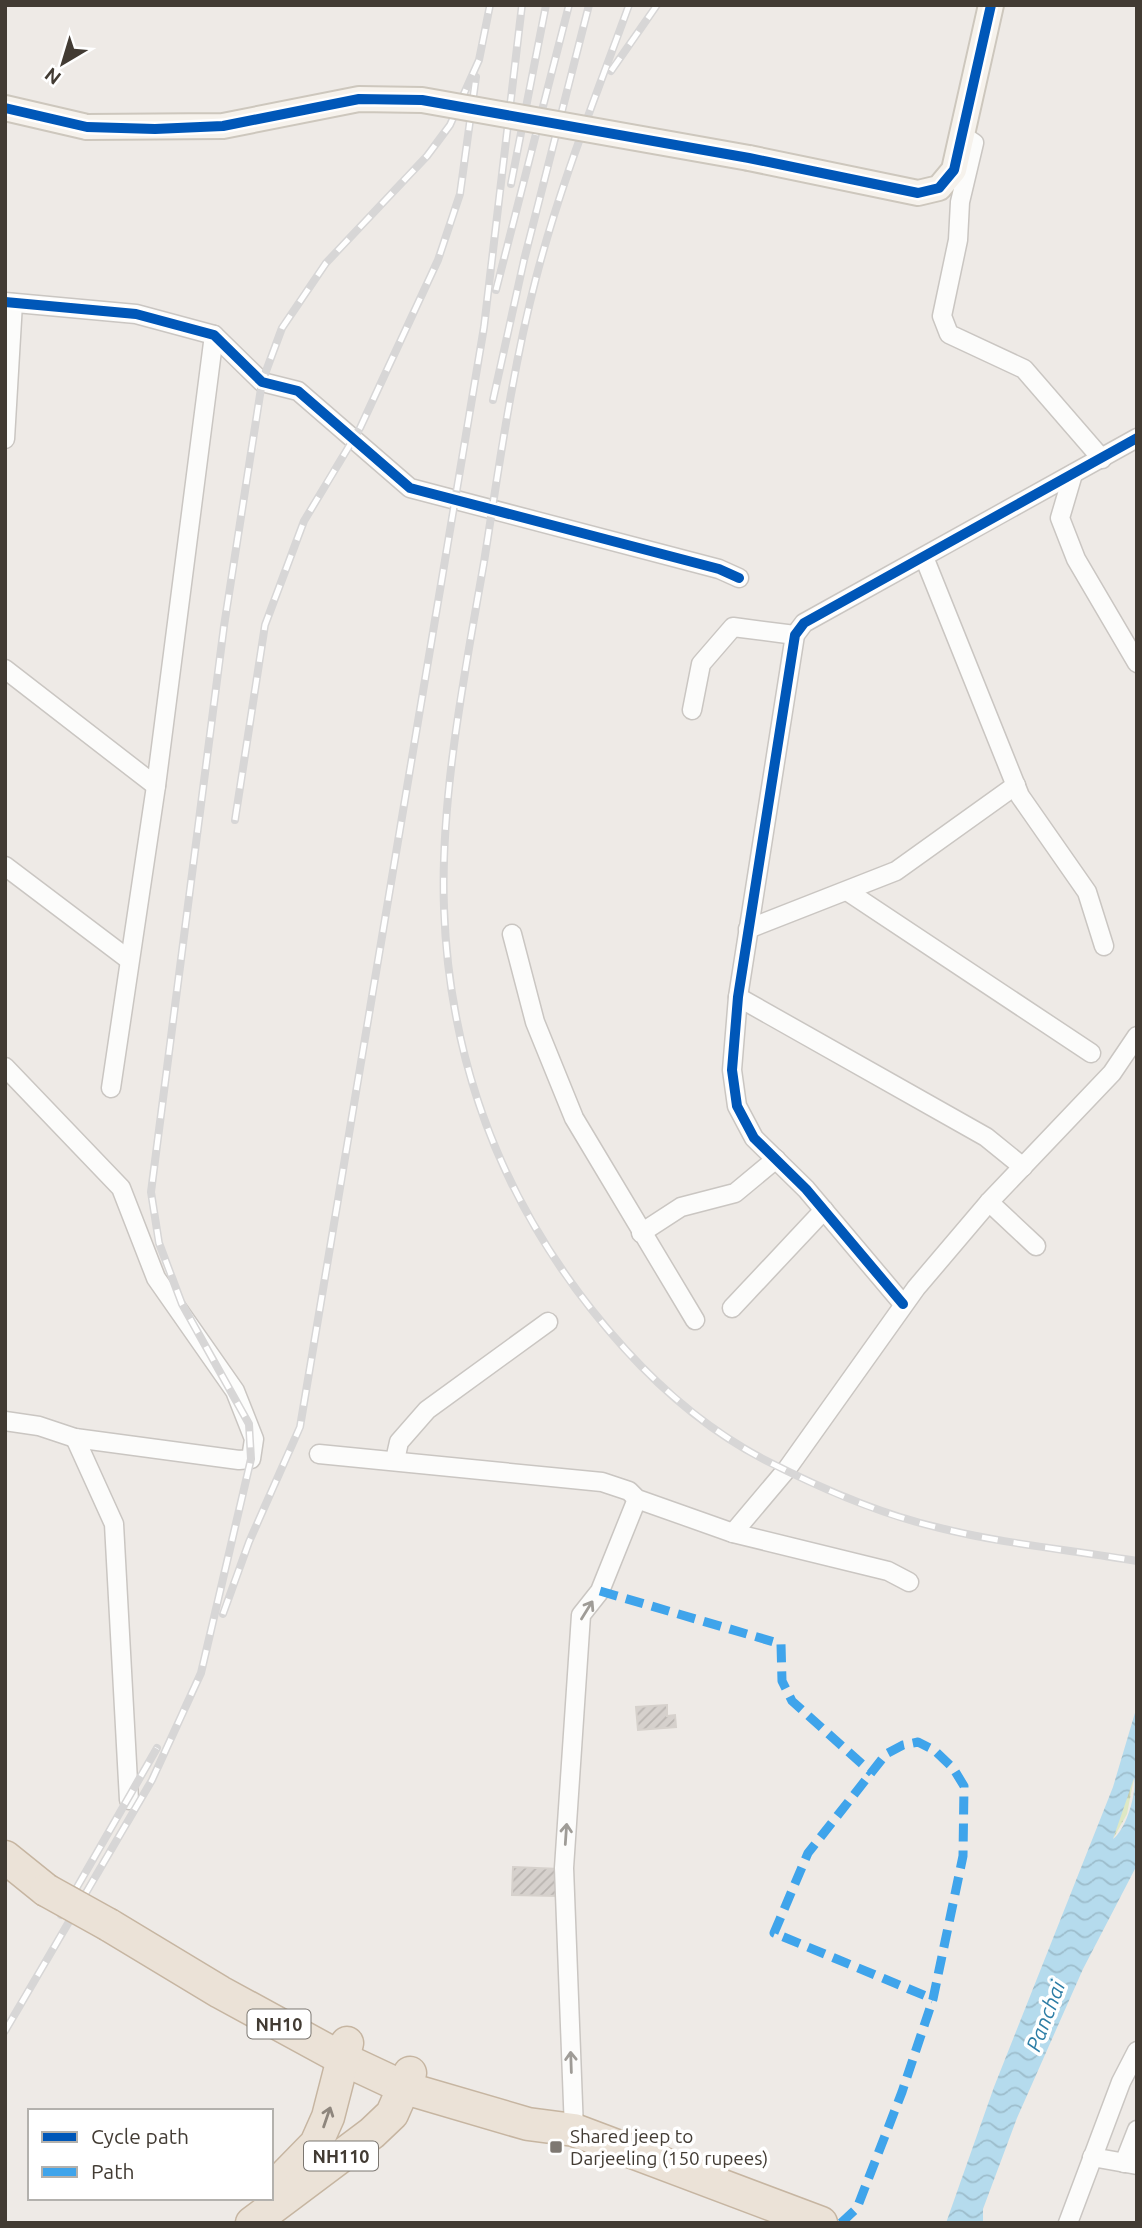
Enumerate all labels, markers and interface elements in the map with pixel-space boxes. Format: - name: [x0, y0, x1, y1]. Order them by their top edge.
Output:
- north arrow: [28, 28, 98, 98]
- text: N: [40, 63, 65, 89]
- one-way arrow: [580, 1600, 594, 1620]
- one-way arrow: [560, 1824, 573, 1846]
- water label: Panchai: [1021, 1977, 1070, 2054]
- road number: NH10: [247, 2010, 310, 2038]
- one-way arrow: [565, 2050, 578, 2073]
- one-way arrow: [321, 2106, 334, 2128]
- legend: [28, 2109, 273, 2200]
- text: Cycle path: [91, 2124, 189, 2148]
- place label: Shared jeep to Darjeeling (150 rupees): [570, 2125, 768, 2169]
- marker: Shared jeep to Darjeeling (150 rupees): [548, 2139, 564, 2155]
- road number: NH110: [304, 2142, 378, 2170]
- text: Path: [91, 2159, 134, 2183]

